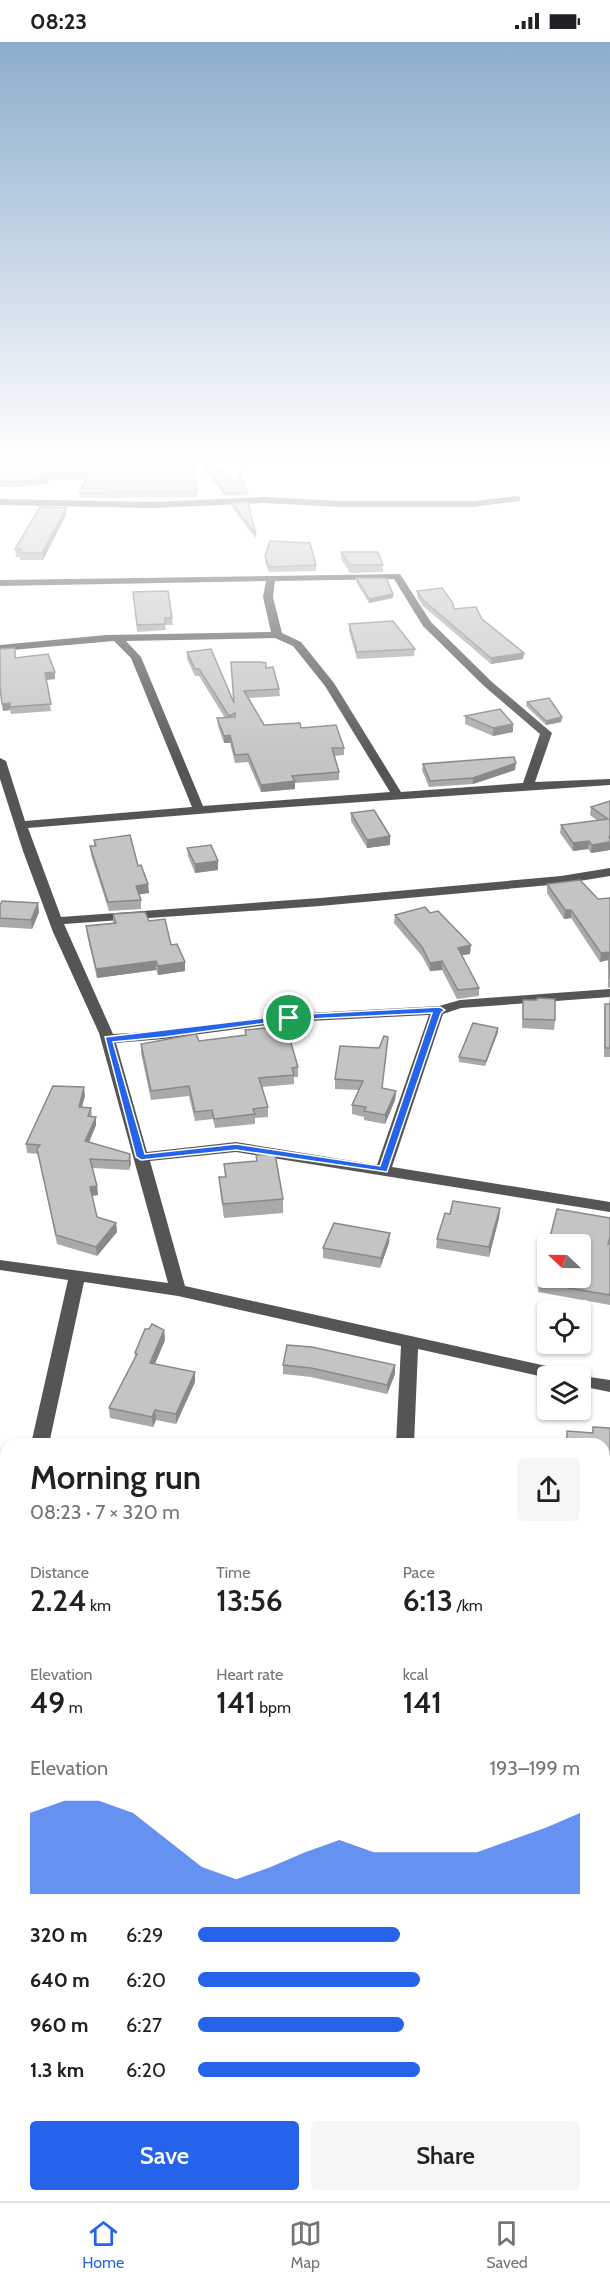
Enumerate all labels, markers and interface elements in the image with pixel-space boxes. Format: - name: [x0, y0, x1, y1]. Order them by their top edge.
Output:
- text: 08:23: [30, 8, 87, 35]
- pin: [263, 992, 314, 1043]
- icon: arrive: [272, 1001, 305, 1034]
- north arrow: [537, 1234, 591, 1288]
- map controls: [537, 1234, 591, 1420]
- button: locate: [537, 1300, 591, 1354]
- button: layers: [537, 1366, 591, 1420]
- text: Morning run: [30, 1457, 201, 1497]
- button: share: [517, 1458, 580, 1521]
- text: 08:23 · 7 × 320 m: [30, 1500, 180, 1524]
- text: Distance: [30, 1563, 89, 1582]
- text: Time: [216, 1563, 250, 1582]
- text: Pace: [403, 1563, 435, 1582]
- text: 2.24: [30, 1582, 86, 1619]
- text: 13:56: [216, 1582, 283, 1619]
- text: 6:13: [403, 1582, 453, 1619]
- text: km: [86, 1596, 111, 1615]
- text: /km: [453, 1596, 483, 1615]
- text: Elevation: [30, 1665, 93, 1684]
- text: Heart rate: [216, 1665, 283, 1684]
- text: kcal: [403, 1665, 428, 1684]
- text: 49: [30, 1684, 65, 1721]
- text: 141: [216, 1684, 256, 1721]
- text: 141: [403, 1684, 442, 1721]
- text: m: [65, 1698, 83, 1717]
- text: bpm: [256, 1698, 291, 1717]
- text: Elevation: [30, 1756, 108, 1780]
- text: 193–199 m: [489, 1756, 580, 1780]
- text: 320 m: [30, 1923, 87, 1947]
- text: 6:29: [126, 1923, 163, 1947]
- text: 640 m: [30, 1968, 90, 1992]
- text: 6:20: [126, 1968, 166, 1992]
- text: 960 m: [30, 2013, 88, 2037]
- text: 6:27: [126, 2013, 162, 2037]
- text: 1.3 km: [30, 2058, 84, 2082]
- text: 6:20: [126, 2058, 166, 2082]
- button: Save: [30, 2121, 299, 2190]
- button: Share: [311, 2121, 580, 2190]
- tab: Home: [82, 2217, 124, 2272]
- tab: Map: [289, 2217, 322, 2272]
- tab: Saved: [486, 2217, 528, 2272]

